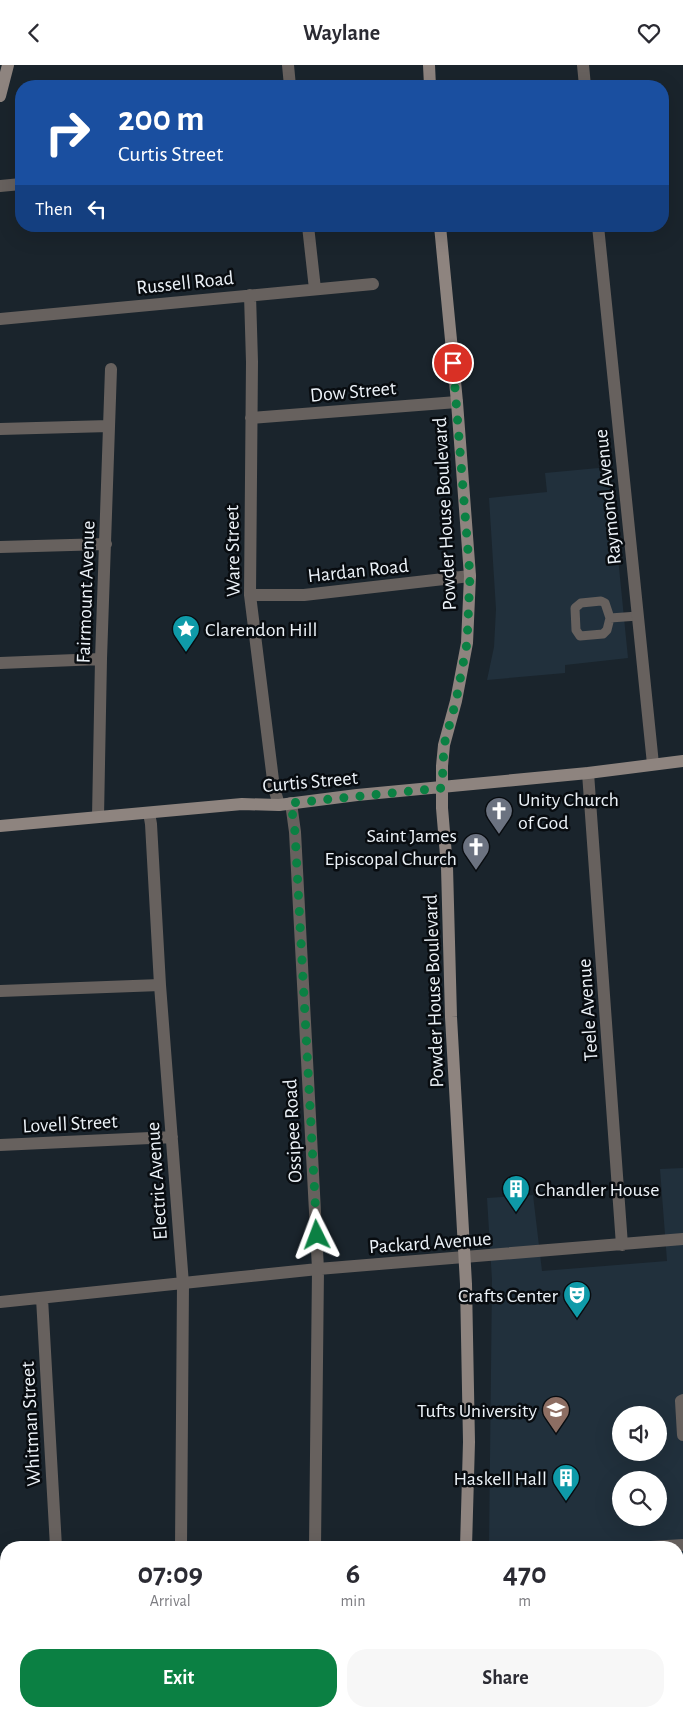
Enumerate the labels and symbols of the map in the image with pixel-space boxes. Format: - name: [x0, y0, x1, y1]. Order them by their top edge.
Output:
- street label: Russell Road: [135, 268, 235, 298]
- pin: [432, 342, 474, 384]
- street label: Dow Street: [309, 378, 398, 406]
- street label: Powder House Boulevard: [430, 417, 460, 611]
- street label: Raymond Avenue: [591, 428, 625, 566]
- street label: Ware Street: [222, 504, 244, 597]
- street label: Fairmount Avenue: [74, 520, 98, 664]
- street label: Hardan Road: [307, 556, 410, 586]
- place icon: Clarendon Hill: [171, 614, 201, 653]
- place label: Clarendon Hill: [205, 620, 317, 640]
- street label: Curtis Street: [262, 768, 359, 796]
- place label: Unity Church of God: [518, 790, 619, 833]
- church icon: Unity Church of God: [484, 796, 514, 835]
- place label: Saint James Episcopal Church: [324, 826, 457, 869]
- church icon: Saint James Episcopal Church: [461, 832, 491, 871]
- street label: Powder House Boulevard: [421, 894, 447, 1088]
- street label: Teele Avenue: [574, 958, 602, 1062]
- street label: Ossipee Road: [280, 1078, 306, 1183]
- street label: Lovell Street: [22, 1111, 119, 1136]
- street label: Electric Avenue: [143, 1121, 171, 1241]
- building icon: Chandler House: [501, 1174, 531, 1213]
- place label: Chandler House: [535, 1180, 659, 1200]
- position arrow: [290, 1208, 342, 1260]
- street label: Packard Avenue: [368, 1229, 492, 1257]
- theatre icon: Crafts Center: [562, 1280, 592, 1319]
- place label: Crafts Center: [458, 1286, 559, 1306]
- street label: Whitman Street: [18, 1360, 44, 1487]
- school or university icon: Tufts University: [541, 1395, 571, 1434]
- place label: Tufts University: [417, 1401, 537, 1421]
- building icon: Haskell Hall: [551, 1463, 581, 1502]
- place label: Haskell Hall: [453, 1469, 547, 1489]

